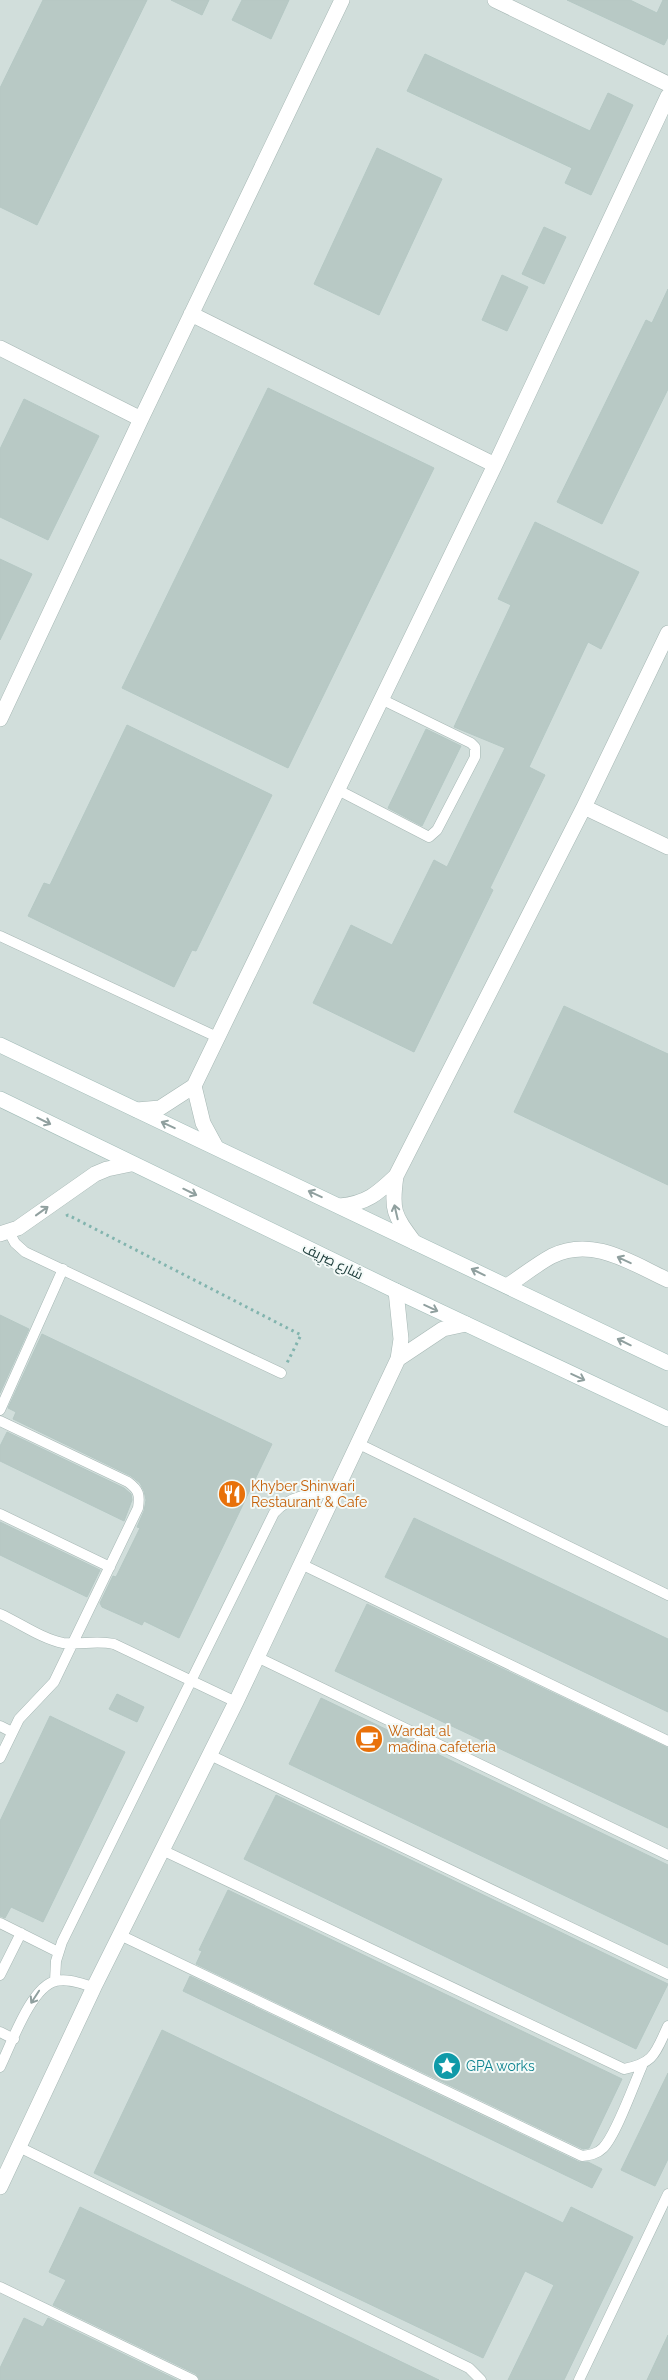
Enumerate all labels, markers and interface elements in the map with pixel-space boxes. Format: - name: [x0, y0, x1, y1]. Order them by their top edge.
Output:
- one-way arrow: [36, 1117, 51, 1126]
- one-way arrow: [161, 1120, 176, 1129]
- one-way arrow: [182, 1188, 197, 1197]
- one-way arrow: [308, 1189, 323, 1199]
- one-way arrow: [391, 1204, 400, 1220]
- one-way arrow: [35, 1205, 48, 1216]
- street label: شارع صِرِيف: [299, 1239, 366, 1284]
- one-way arrow: [617, 1254, 632, 1264]
- one-way arrow: [470, 1267, 485, 1277]
- one-way arrow: [423, 1303, 438, 1313]
- one-way arrow: [617, 1337, 632, 1346]
- one-way arrow: [570, 1373, 585, 1382]
- place label: Khyber Shinwari Restaurant & Cafe: [251, 1478, 367, 1510]
- restaurant icon: Khyber Shinwari Restaurant & Cafe: [217, 1479, 247, 1509]
- place label: Wardat al madina cafeteria: [388, 1723, 496, 1755]
- cafe icon: Wardat al madina cafeteria: [354, 1724, 384, 1754]
- one-way arrow: [30, 1989, 40, 2003]
- place icon: GPA works: [432, 2051, 462, 2081]
- place label: GPA works: [466, 2058, 535, 2074]

